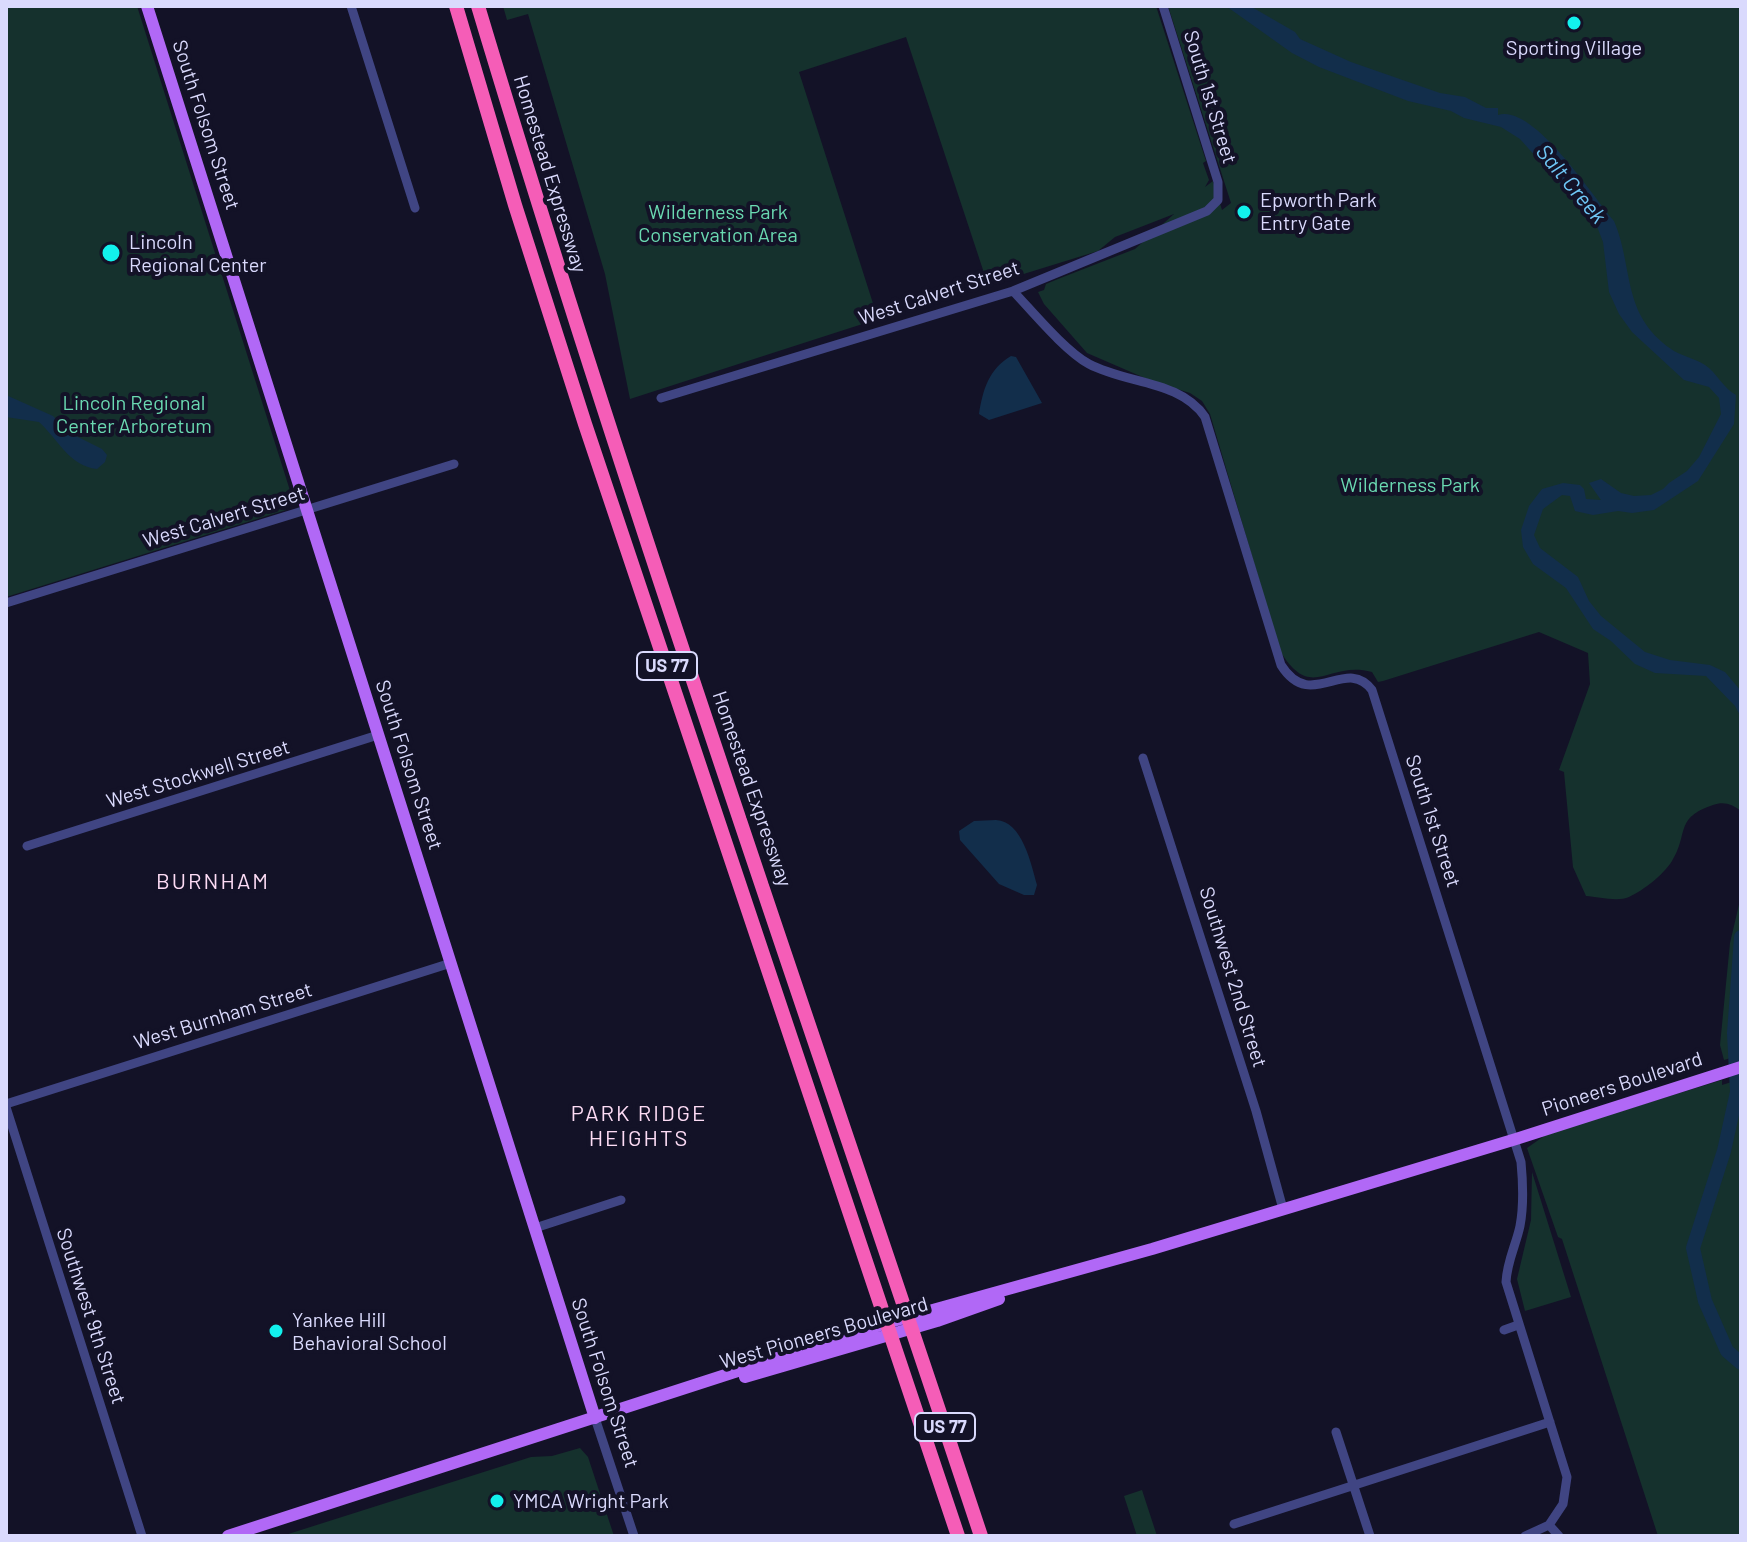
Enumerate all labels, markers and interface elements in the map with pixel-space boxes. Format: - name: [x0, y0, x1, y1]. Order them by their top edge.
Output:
- marker: Sporting Village: [1565, 14, 1583, 32]
- street label: South 1st Street: [1178, 28, 1242, 166]
- place label: Sporting Village: [1506, 36, 1642, 60]
- street label: South Folsom Street: [167, 37, 245, 213]
- street label: Homestead Expressway: [509, 72, 591, 276]
- water label: Salt Creek: [1530, 139, 1612, 229]
- place label: Epworth Park Entry Gate: [1260, 188, 1377, 235]
- park label: Wilderness Park Conservation Area: [638, 200, 798, 247]
- marker: Epworth Park Entry Gate: [1235, 203, 1253, 221]
- place label: Lincoln Regional Center: [129, 230, 267, 277]
- marker: Lincoln Regional Center: [100, 242, 122, 264]
- street label: West Calvert Street: [855, 256, 1023, 330]
- park label: Lincoln Regional Center Arboretum: [56, 391, 212, 438]
- park label: Wilderness Park: [1340, 473, 1480, 497]
- street label: West Calvert Street: [140, 481, 308, 553]
- road number: US 77: [637, 652, 697, 680]
- street label: South Folsom Street: [370, 677, 448, 853]
- street label: Homestead Expressway: [707, 688, 797, 890]
- street label: West Stockwell Street: [103, 735, 293, 813]
- street label: South 1st Street: [1400, 752, 1466, 890]
- district label: BURNHAM: [156, 869, 270, 895]
- street label: Southwest 2nd Street: [1194, 884, 1272, 1070]
- street label: West Burnham Street: [131, 977, 315, 1055]
- street label: Pioneers Boulevard: [1539, 1047, 1705, 1121]
- district label: PARK RIDGE HEIGHTS: [571, 1101, 707, 1152]
- street label: Southwest 9th Street: [51, 1225, 131, 1407]
- street label: West Pioneers Boulevard: [717, 1292, 931, 1374]
- street label: South Folsom Street: [566, 1295, 644, 1471]
- place label: Yankee Hill Behavioral School: [292, 1308, 447, 1355]
- marker: Yankee Hill Behavioral School: [267, 1322, 285, 1340]
- road number: US 77: [915, 1413, 975, 1441]
- place label: YMCA Wright Park: [513, 1489, 669, 1513]
- marker: YMCA Wright Park: [488, 1492, 506, 1510]

